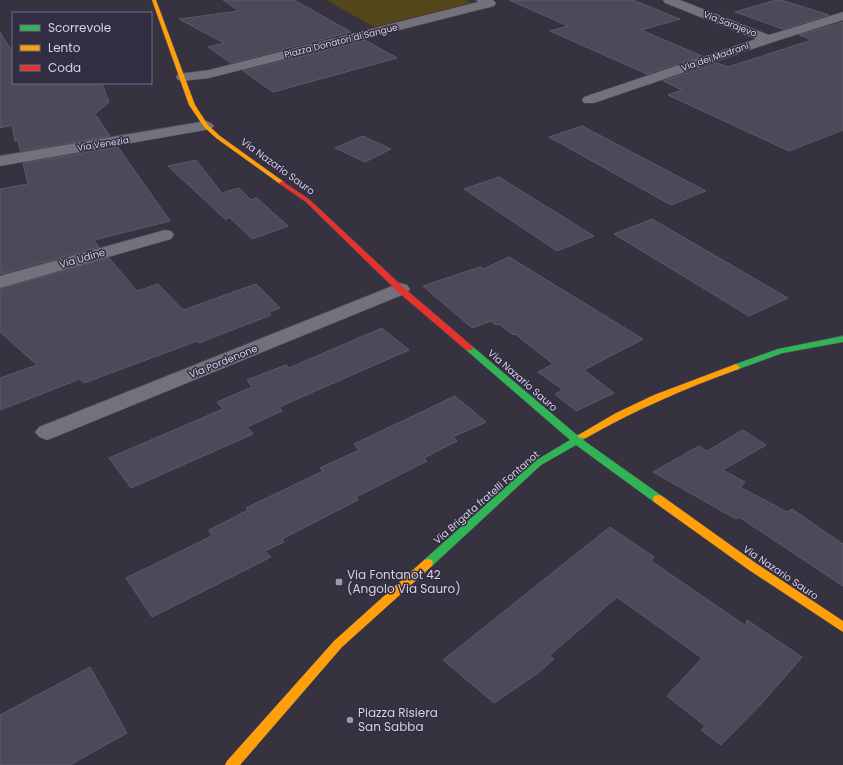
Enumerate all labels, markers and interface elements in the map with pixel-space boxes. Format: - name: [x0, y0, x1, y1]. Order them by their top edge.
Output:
- street label: Via Sarajevo: [702, 8, 759, 40]
- legend: [12, 12, 152, 84]
- text: Scorrevole: [48, 19, 111, 36]
- street label: Piazza Donatori di Sangue: [283, 21, 399, 61]
- text: Lento: [48, 39, 81, 56]
- street label: Via dei Madrani: [680, 40, 750, 74]
- text: Coda: [48, 59, 81, 76]
- street label: Via Venezia: [76, 134, 130, 154]
- street label: Via Nazario Sauro: [238, 134, 318, 198]
- street label: Via Udine: [57, 245, 107, 272]
- street label: Via Pordenone: [187, 341, 260, 382]
- street label: Via Nazario Sauro: [484, 346, 561, 415]
- street label: Via Brigata fratelli Fontanot: [430, 447, 543, 548]
- street label: Via Nazario Sauro: [740, 542, 821, 603]
- place label: Via Fontanot 42 (Angolo Via Sauro): [347, 566, 461, 597]
- marker: Via Fontanot 42 (Angolo Via Sauro): [334, 577, 344, 587]
- place label: Piazza Risiera San Sabba: [358, 704, 438, 735]
- marker: Piazza Risiera San Sabba: [345, 715, 355, 725]

